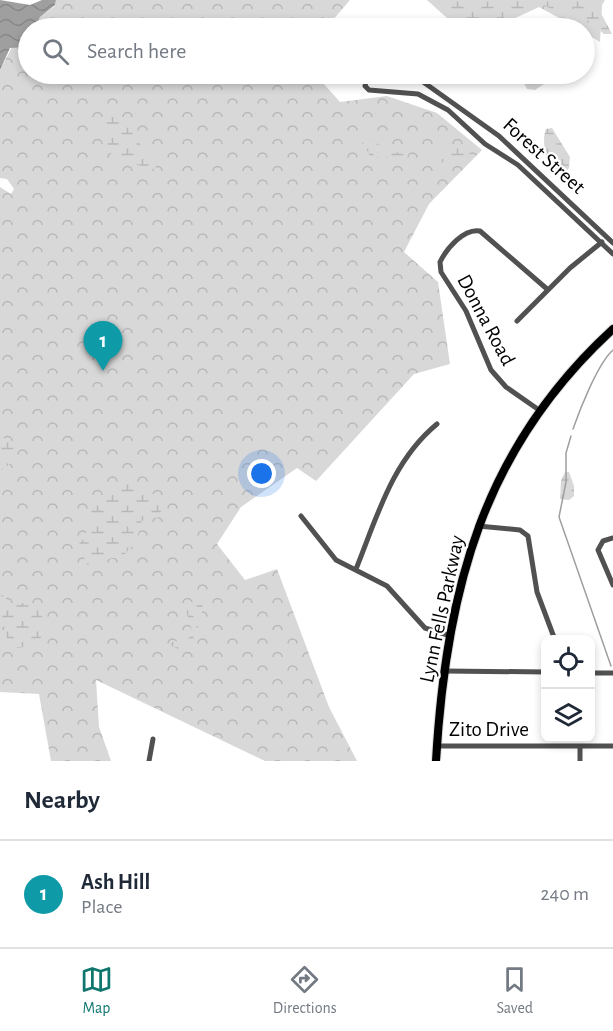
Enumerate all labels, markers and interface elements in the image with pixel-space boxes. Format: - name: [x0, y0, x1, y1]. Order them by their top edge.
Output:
- search box: [18, 18, 595, 84]
- icon: search: [39, 35, 72, 68]
- text: Search here: [87, 40, 186, 62]
- street label: Forest Street: [499, 114, 589, 198]
- street label: Donna Road: [453, 271, 519, 369]
- pin: 1: [84, 322, 122, 371]
- your location: [247, 459, 276, 488]
- street label: Lynn Fells Parkway: [416, 533, 468, 685]
- map controls: [541, 635, 595, 743]
- button: locate: [541, 635, 595, 689]
- button: layers: [541, 689, 595, 743]
- street label: Zito Drive: [449, 719, 529, 740]
- text: Nearby: [24, 787, 100, 813]
- text: Ash Hill: [81, 871, 150, 893]
- text: 1: [40, 884, 47, 904]
- text: 240 m: [540, 884, 589, 904]
- text: Place: [81, 897, 122, 917]
- tab: Map: [80, 963, 113, 1018]
- tab: Directions: [273, 963, 337, 1018]
- tab: Saved: [496, 963, 533, 1018]

